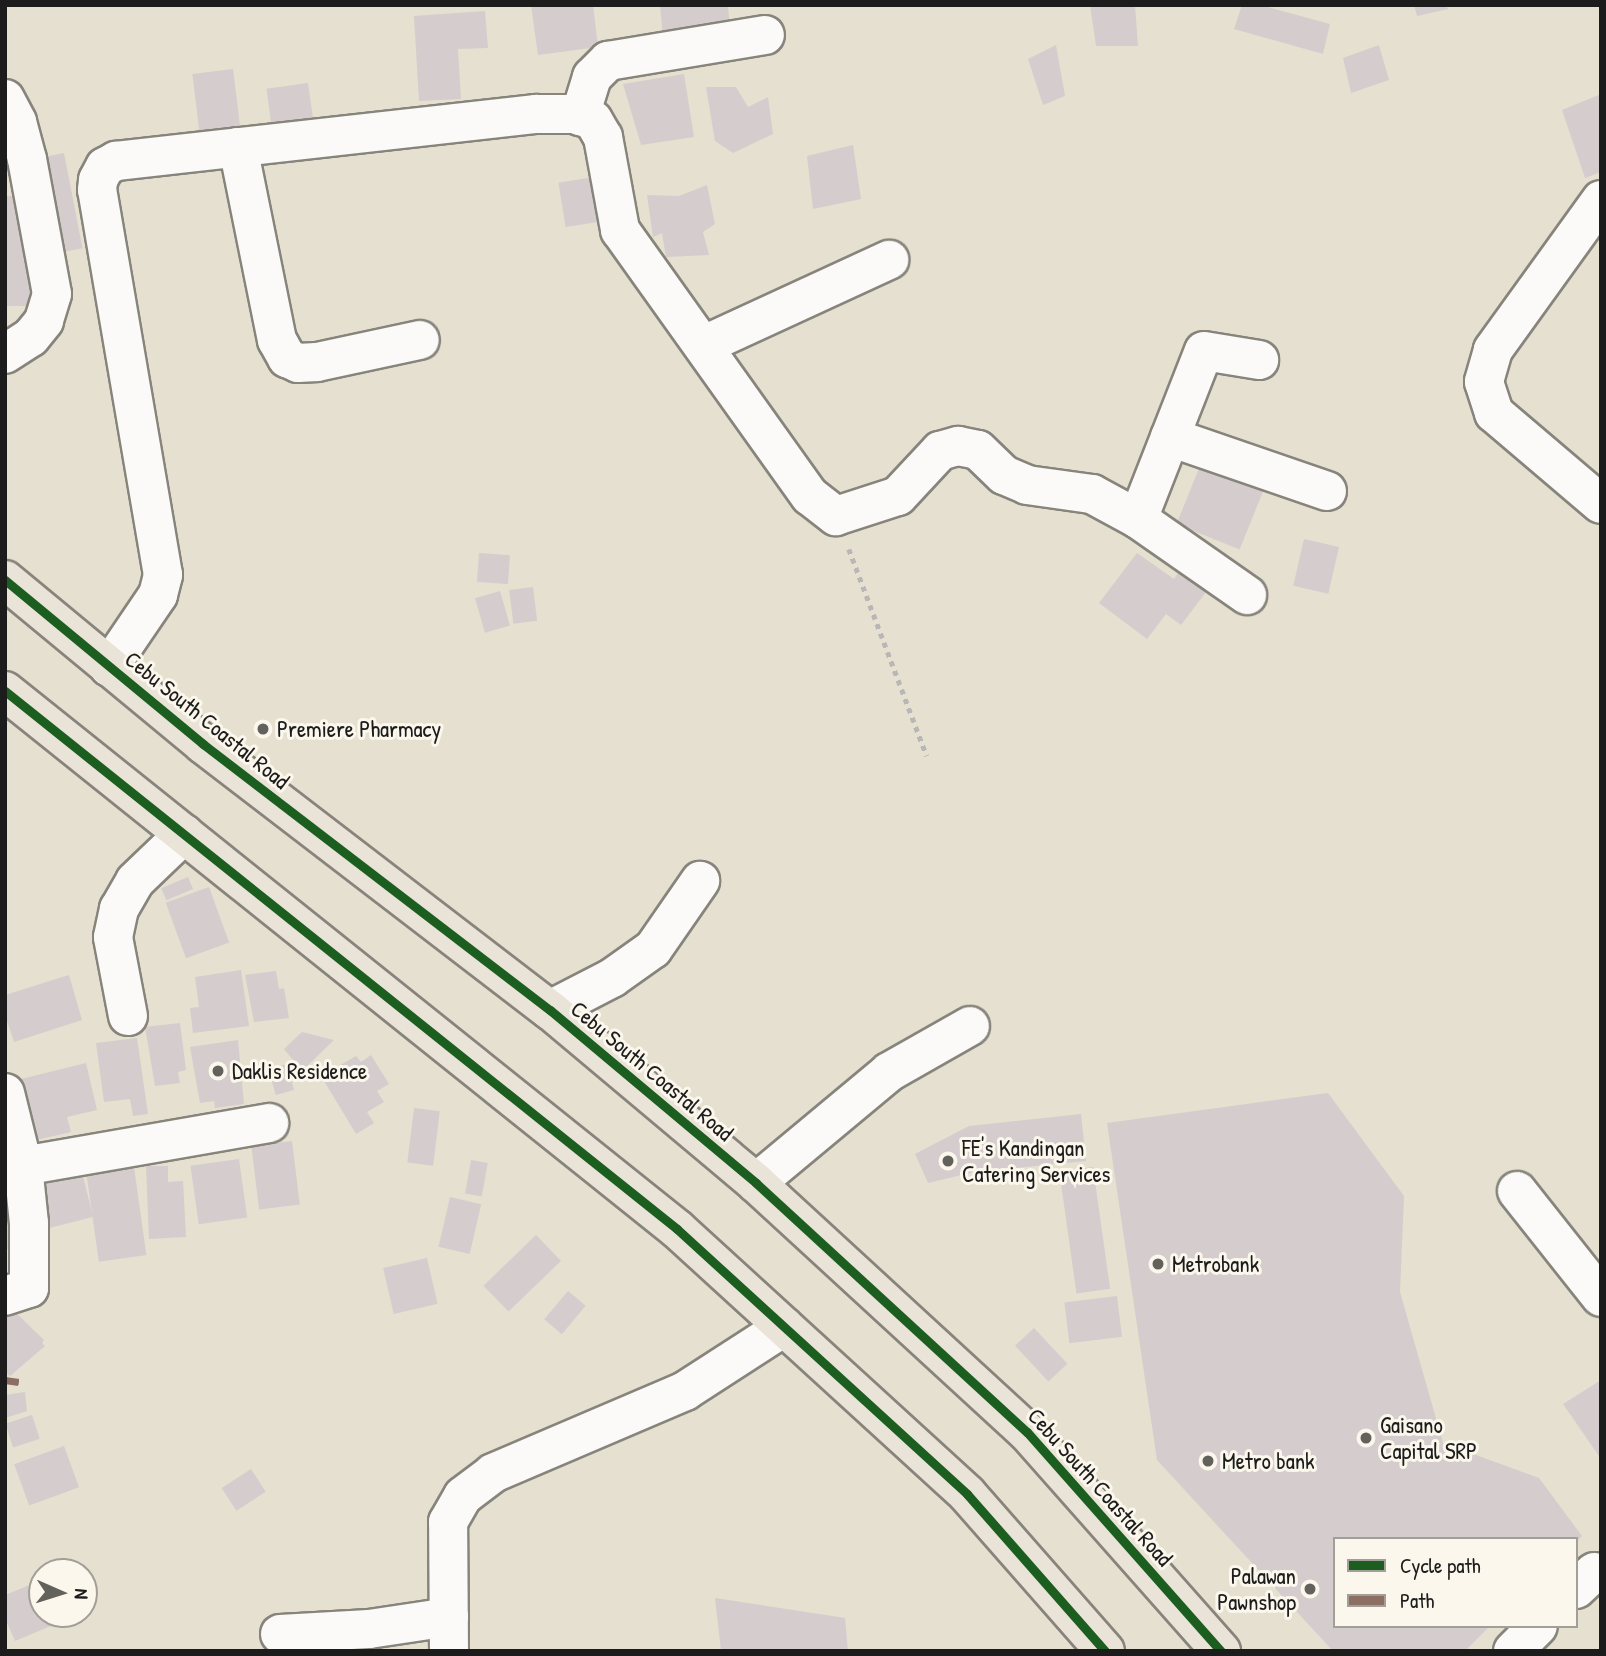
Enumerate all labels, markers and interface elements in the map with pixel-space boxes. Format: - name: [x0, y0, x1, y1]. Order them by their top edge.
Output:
- street label: Cebu South Coastal Road: [119, 645, 295, 795]
- place label: Premiere Pharmacy: [277, 715, 441, 743]
- marker: Premiere Pharmacy: [255, 721, 271, 737]
- street label: Cebu South Coastal Road: [565, 995, 739, 1147]
- place label: Daklis Residence: [232, 1057, 367, 1085]
- marker: Daklis Residence: [210, 1063, 226, 1079]
- place label: FE's Kandingan Catering Services: [962, 1134, 1110, 1188]
- marker: FE's Kandingan Catering Services: [940, 1153, 956, 1169]
- place label: Metrobank: [1172, 1250, 1259, 1278]
- marker: Metrobank: [1150, 1256, 1166, 1272]
- street label: Cebu South Coastal Road: [1022, 1402, 1178, 1572]
- place label: Gaisano Capital SRP: [1380, 1411, 1477, 1465]
- marker: Gaisano Capital SRP: [1358, 1430, 1374, 1446]
- place label: Metro bank: [1222, 1447, 1315, 1475]
- marker: Metro bank: [1200, 1453, 1216, 1469]
- legend: [1333, 1537, 1578, 1628]
- text: Cycle path: [1400, 1551, 1481, 1580]
- north arrow: [28, 1558, 98, 1628]
- place label: Palawan Pawnshop: [1217, 1562, 1296, 1616]
- marker: Palawan Pawnshop: [1302, 1581, 1318, 1597]
- text: Path: [1400, 1586, 1434, 1615]
- text: N: [69, 1588, 95, 1600]

